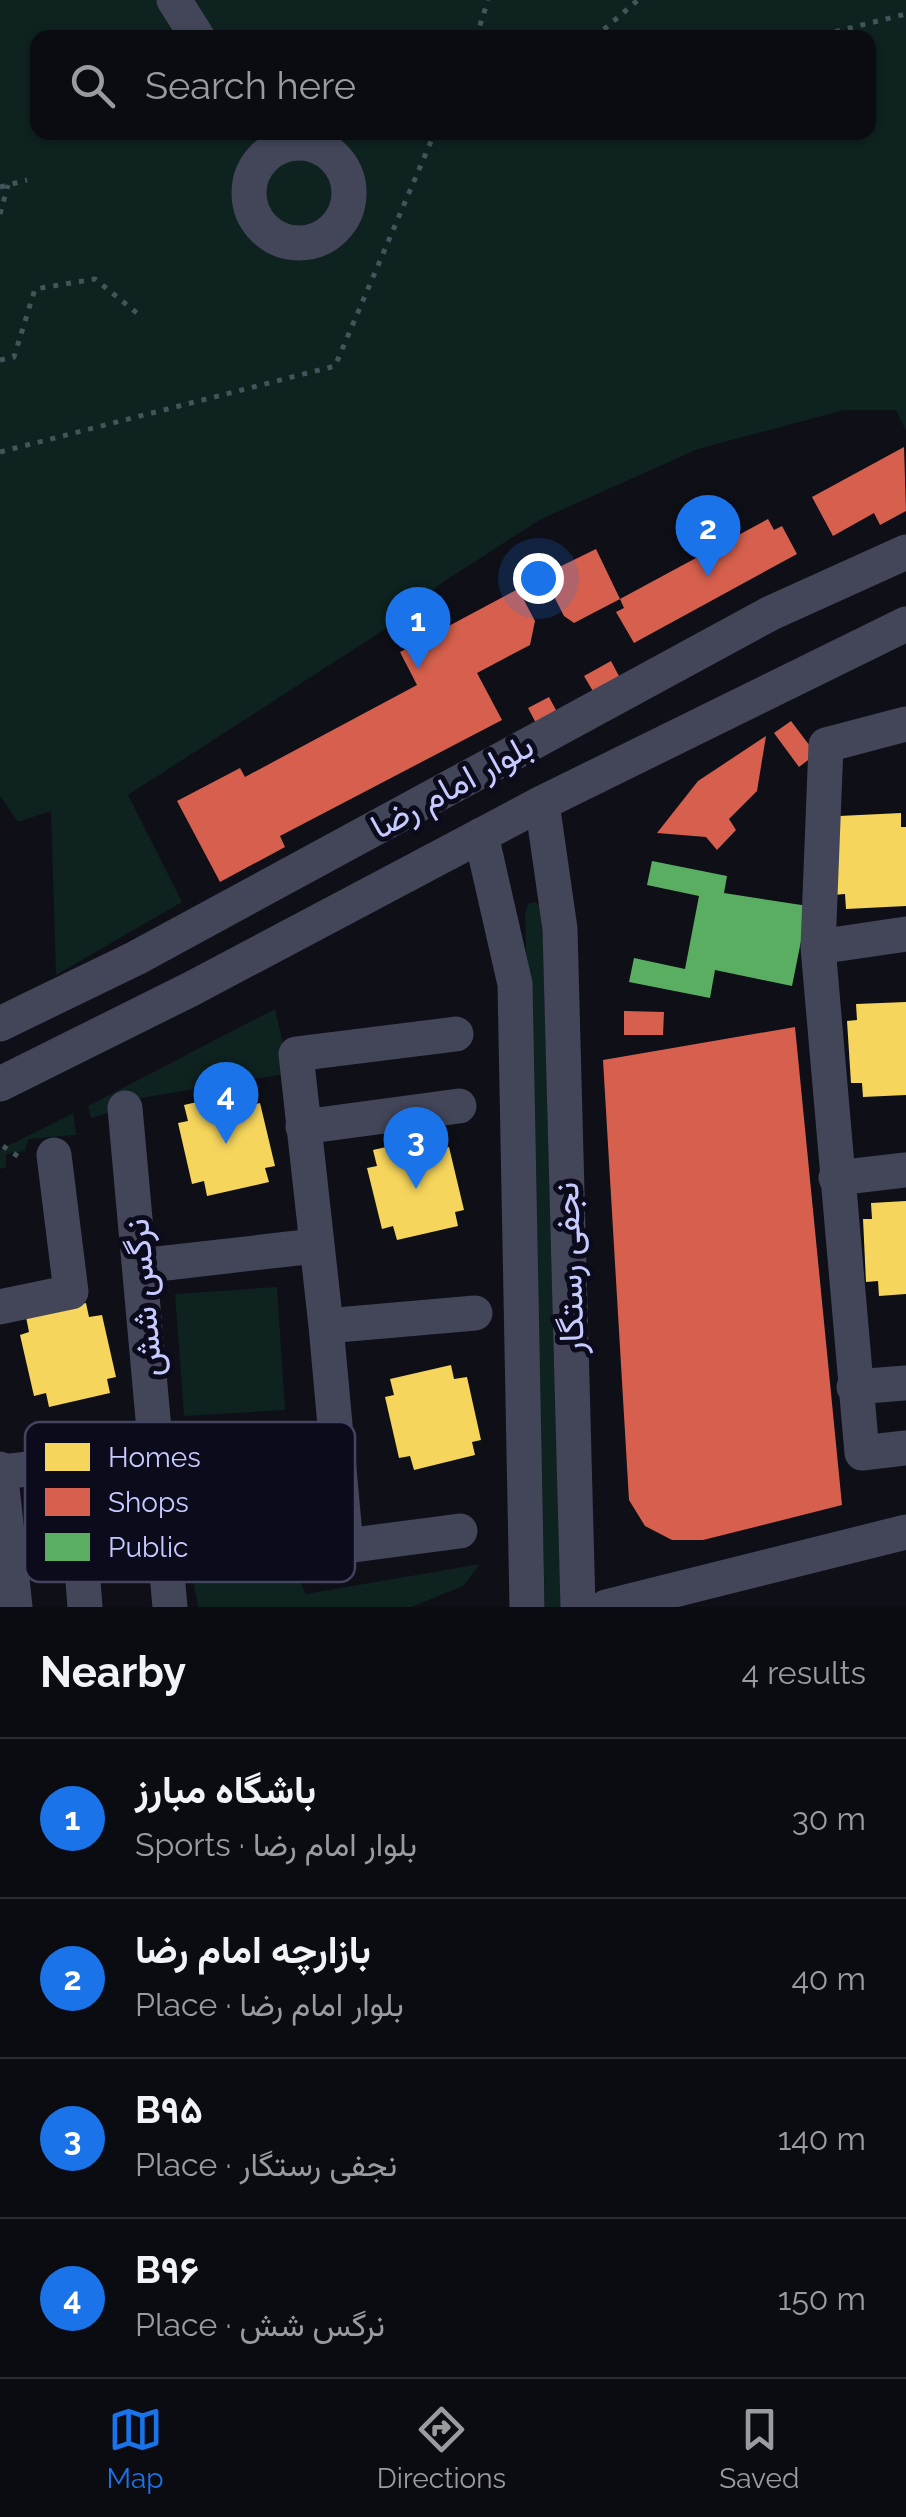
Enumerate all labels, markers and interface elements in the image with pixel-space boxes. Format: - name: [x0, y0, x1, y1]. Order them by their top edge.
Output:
- search box: [30, 30, 876, 140]
- icon: search: [65, 58, 120, 113]
- text: Search here: [145, 63, 356, 108]
- pin: 2: [676, 494, 740, 577]
- your location: [513, 553, 564, 604]
- pin: 1: [386, 586, 450, 669]
- street label: بلوار امام رضا: [363, 724, 542, 850]
- pin: 4: [194, 1062, 258, 1144]
- pin: 3: [384, 1106, 448, 1189]
- street label: نجفی رستگار: [545, 1181, 594, 1356]
- street label: نرگس شش: [115, 1217, 172, 1379]
- legend: [25, 1422, 355, 1582]
- text: Homes: [108, 1441, 201, 1474]
- text: Shops: [108, 1486, 189, 1519]
- text: Public: [108, 1531, 188, 1564]
- text: Nearby: [40, 1648, 186, 1697]
- text: 4 results: [742, 1654, 866, 1691]
- text: باشگاه مبارز: [135, 1767, 316, 1812]
- text: 1: [65, 1800, 80, 1837]
- text: 30 m: [792, 1800, 866, 1837]
- text: Sports · بلوار امام رضا: [135, 1826, 417, 1863]
- text: بازارچه امام رضا: [135, 1927, 371, 1972]
- text: 2: [63, 1960, 82, 1997]
- text: 40 m: [791, 1960, 866, 1997]
- text: Place · بلوار امام رضا: [135, 1986, 404, 2023]
- text: B۹۵: [135, 2087, 203, 2132]
- text: 3: [64, 2120, 81, 2157]
- text: 140 m: [778, 2120, 866, 2157]
- text: Place · نجفی رستگار: [135, 2146, 397, 2183]
- text: B۹۶: [135, 2247, 199, 2292]
- text: 4: [63, 2280, 82, 2317]
- text: 150 m: [778, 2280, 866, 2317]
- text: Place · نرگس شش: [135, 2306, 385, 2343]
- tab: Map: [107, 2402, 164, 2495]
- tab: Directions: [377, 2402, 506, 2495]
- tab: Saved: [719, 2402, 799, 2495]

